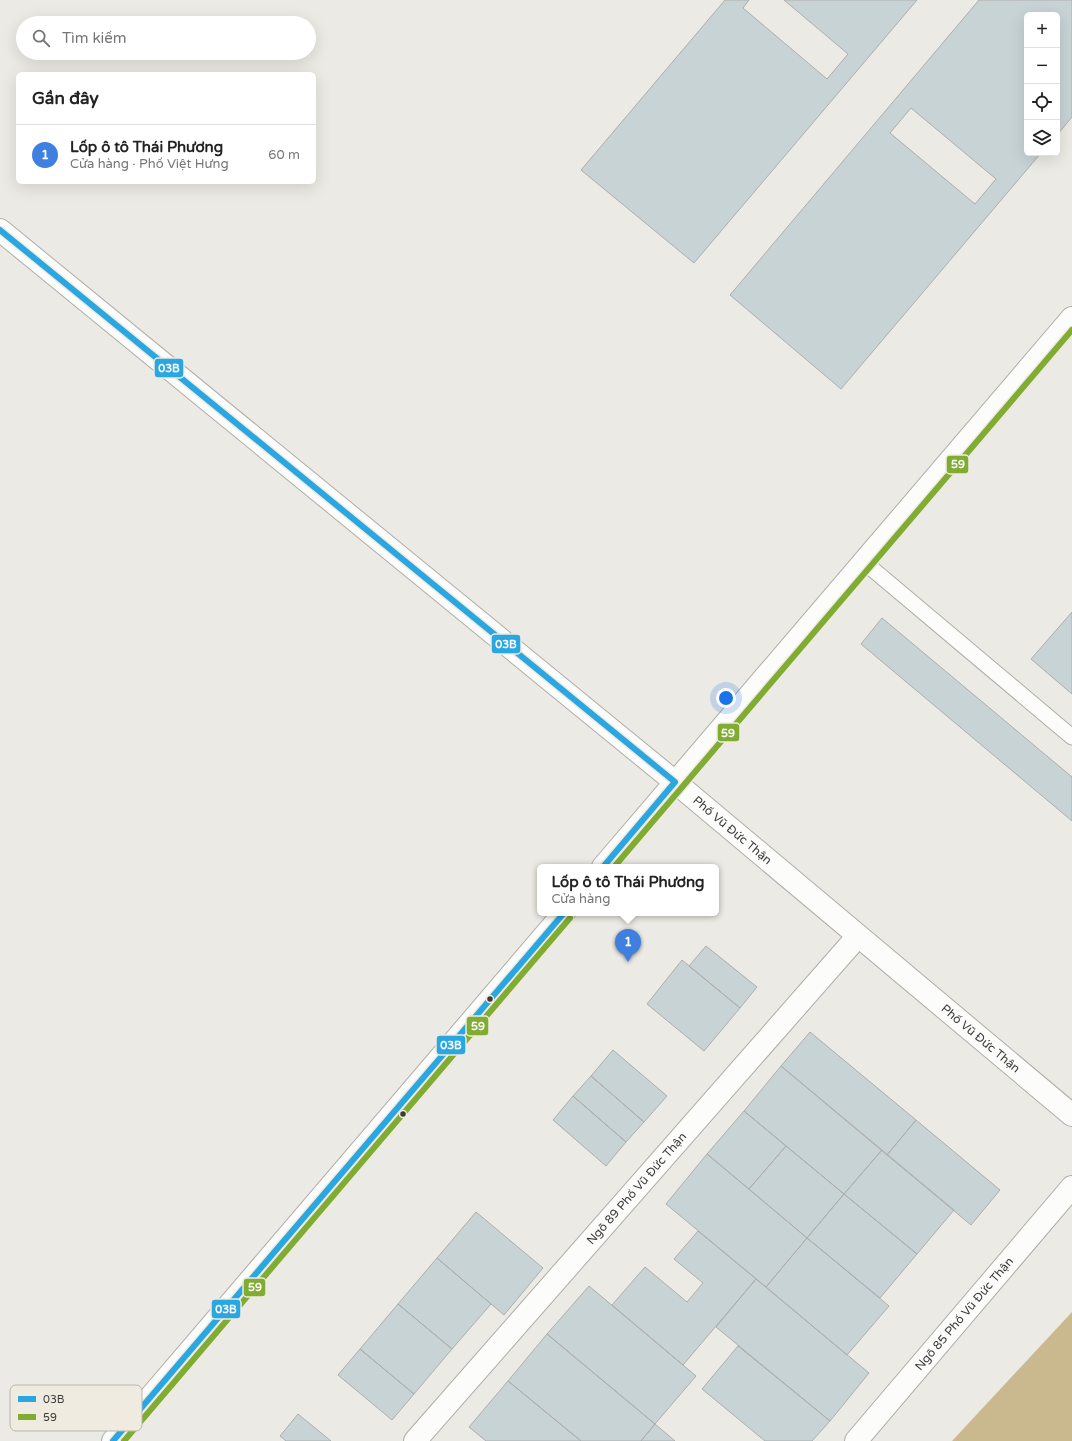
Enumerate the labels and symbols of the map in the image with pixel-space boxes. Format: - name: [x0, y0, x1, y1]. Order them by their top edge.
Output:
- line badge: 03B: [154, 358, 184, 378]
- text: 03B: [158, 362, 180, 375]
- line badge: 59: [946, 455, 969, 474]
- text: 59: [951, 458, 965, 471]
- line badge: 03B: [491, 634, 521, 654]
- text: 03B: [495, 638, 517, 651]
- your location: [716, 688, 736, 708]
- line badge: 59: [717, 723, 740, 742]
- text: 59: [721, 727, 735, 740]
- street label: Phố Vũ Đức Thận: [690, 793, 775, 867]
- pin: 1: [615, 929, 641, 962]
- unlabelled marker: [485, 994, 495, 1004]
- street label: Phố Vũ Đức Thận: [938, 1001, 1023, 1075]
- line badge: 59: [466, 1016, 489, 1036]
- text: 59: [471, 1020, 485, 1033]
- line badge: 03B: [436, 1035, 466, 1055]
- text: 03B: [440, 1039, 462, 1052]
- unlabelled marker: [398, 1109, 408, 1119]
- street label: Ngõ 89 Phố Vũ Đức Thận: [584, 1130, 689, 1247]
- street label: Ngõ 85 Phố Vũ Đức Thận: [912, 1254, 1016, 1373]
- line badge: 59: [243, 1278, 266, 1297]
- text: 59: [248, 1281, 262, 1294]
- line badge: 03B: [211, 1299, 241, 1319]
- text: 03B: [215, 1303, 237, 1316]
- legend: [10, 1385, 142, 1431]
- text: 03B: [43, 1393, 65, 1406]
- text: 59: [43, 1411, 57, 1424]

